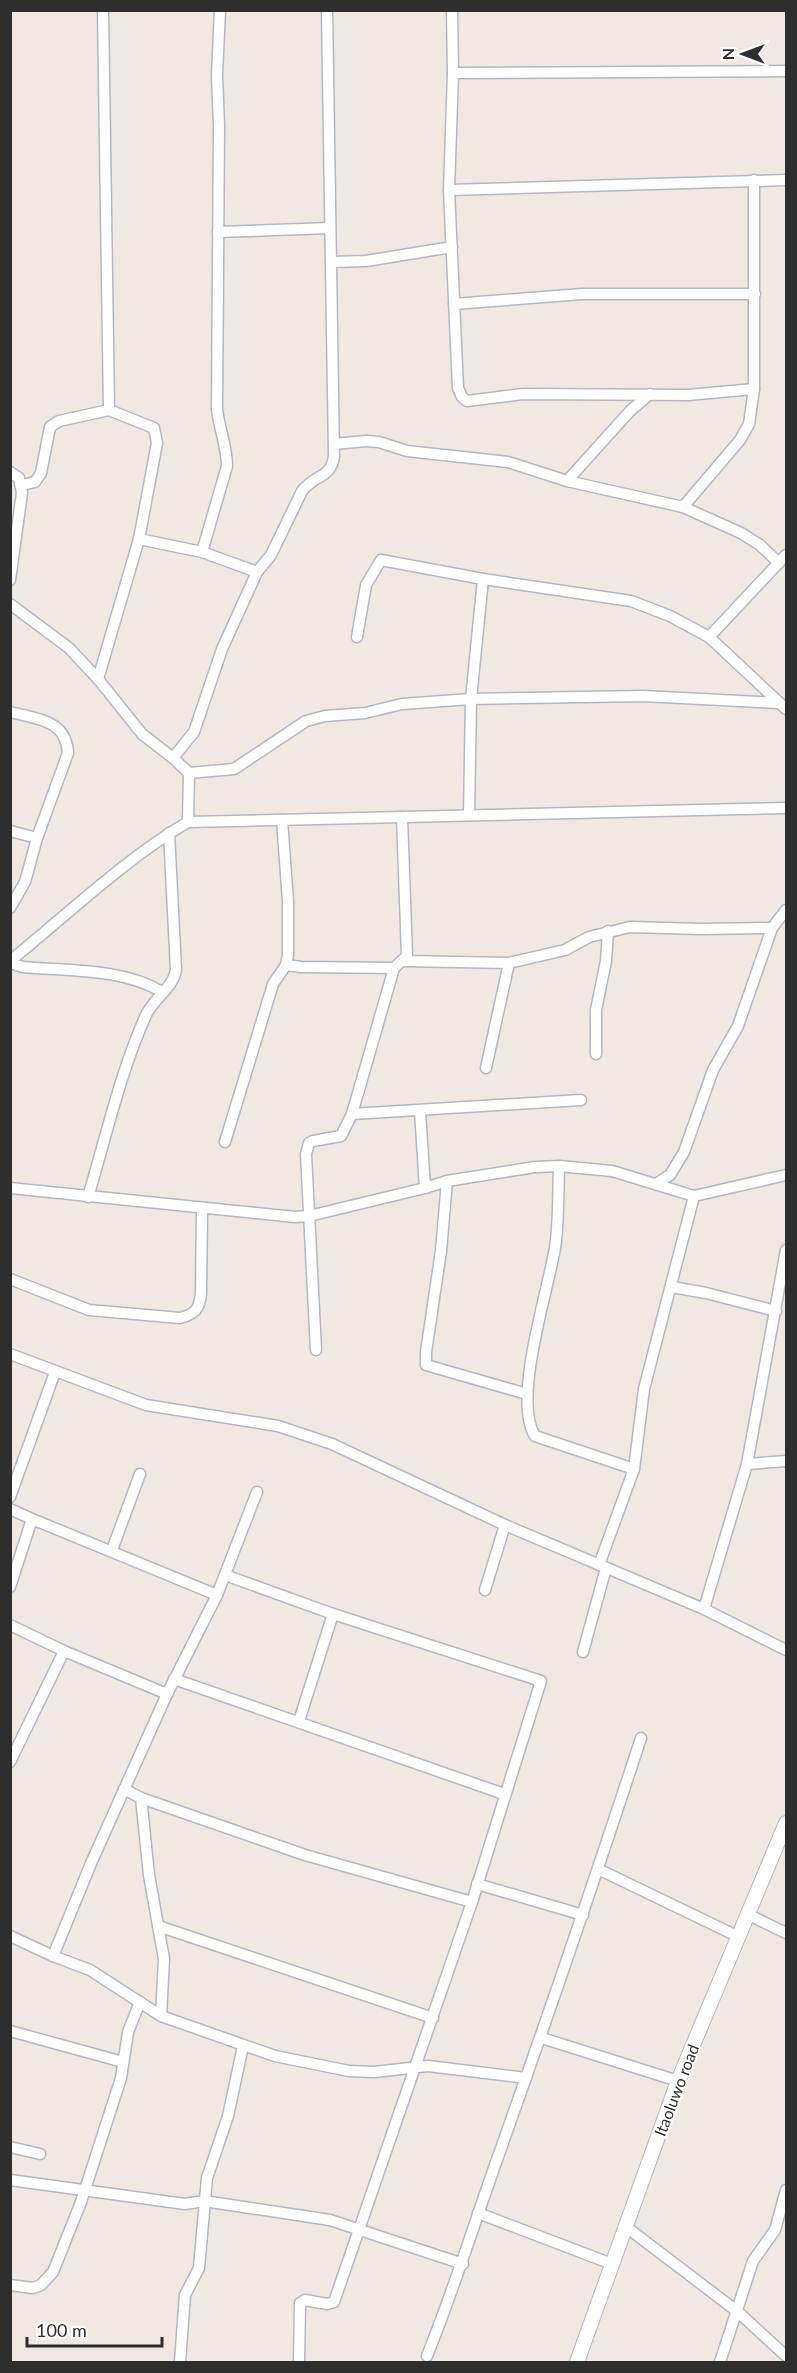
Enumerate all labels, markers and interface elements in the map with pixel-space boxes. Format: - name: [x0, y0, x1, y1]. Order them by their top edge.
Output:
- north arrow: [713, 24, 773, 84]
- text: N: [718, 48, 737, 60]
- street label: Itaoluwo road: [650, 2041, 702, 2139]
- scale bar: [27, 2310, 162, 2348]
- text: 100 m: [36, 2319, 87, 2341]

